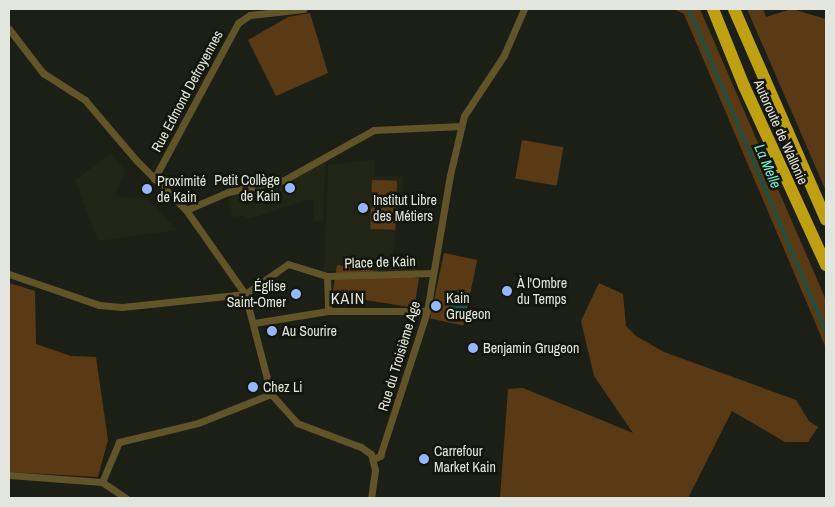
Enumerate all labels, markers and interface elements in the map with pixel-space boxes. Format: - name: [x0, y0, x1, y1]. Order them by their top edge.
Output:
- street label: Rue Edmond Defroyennes: [148, 27, 226, 155]
- street label: Autoroute de Wallonie: [750, 77, 812, 187]
- water label: La Melle: [751, 141, 785, 191]
- place label: Petit Collège de Kain: [214, 172, 280, 204]
- place label: Proximité de Kain: [157, 173, 206, 206]
- marker: Petit Collège de Kain: [284, 182, 296, 194]
- marker: Proximité de Kain: [141, 183, 153, 195]
- place label: Institut Libre des Métiers: [373, 192, 437, 224]
- marker: Institut Libre des Métiers: [357, 202, 369, 214]
- street label: Place de Kain: [344, 252, 416, 272]
- place label: À l'Ombre du Temps: [517, 275, 568, 308]
- place label: Église Saint-Omer: [227, 278, 286, 310]
- marker: À l'Ombre du Temps: [501, 285, 513, 297]
- marker: Église Saint-Omer: [290, 288, 302, 300]
- district label: KAIN: [330, 288, 366, 308]
- place label: Kain Grugeon: [446, 290, 491, 322]
- street label: Rue du Troisième Age: [374, 299, 424, 413]
- marker: Kain Grugeon: [430, 300, 442, 312]
- place label: Au Sourire: [282, 323, 337, 339]
- marker: Au Sourire: [266, 325, 278, 337]
- place label: Benjamin Grugeon: [483, 340, 579, 356]
- marker: Benjamin Grugeon: [467, 342, 479, 354]
- place label: Chez Li: [263, 379, 303, 395]
- marker: Chez Li: [247, 381, 259, 393]
- place label: Carrefour Market Kain: [434, 443, 496, 476]
- marker: Carrefour Market Kain: [418, 453, 430, 465]

